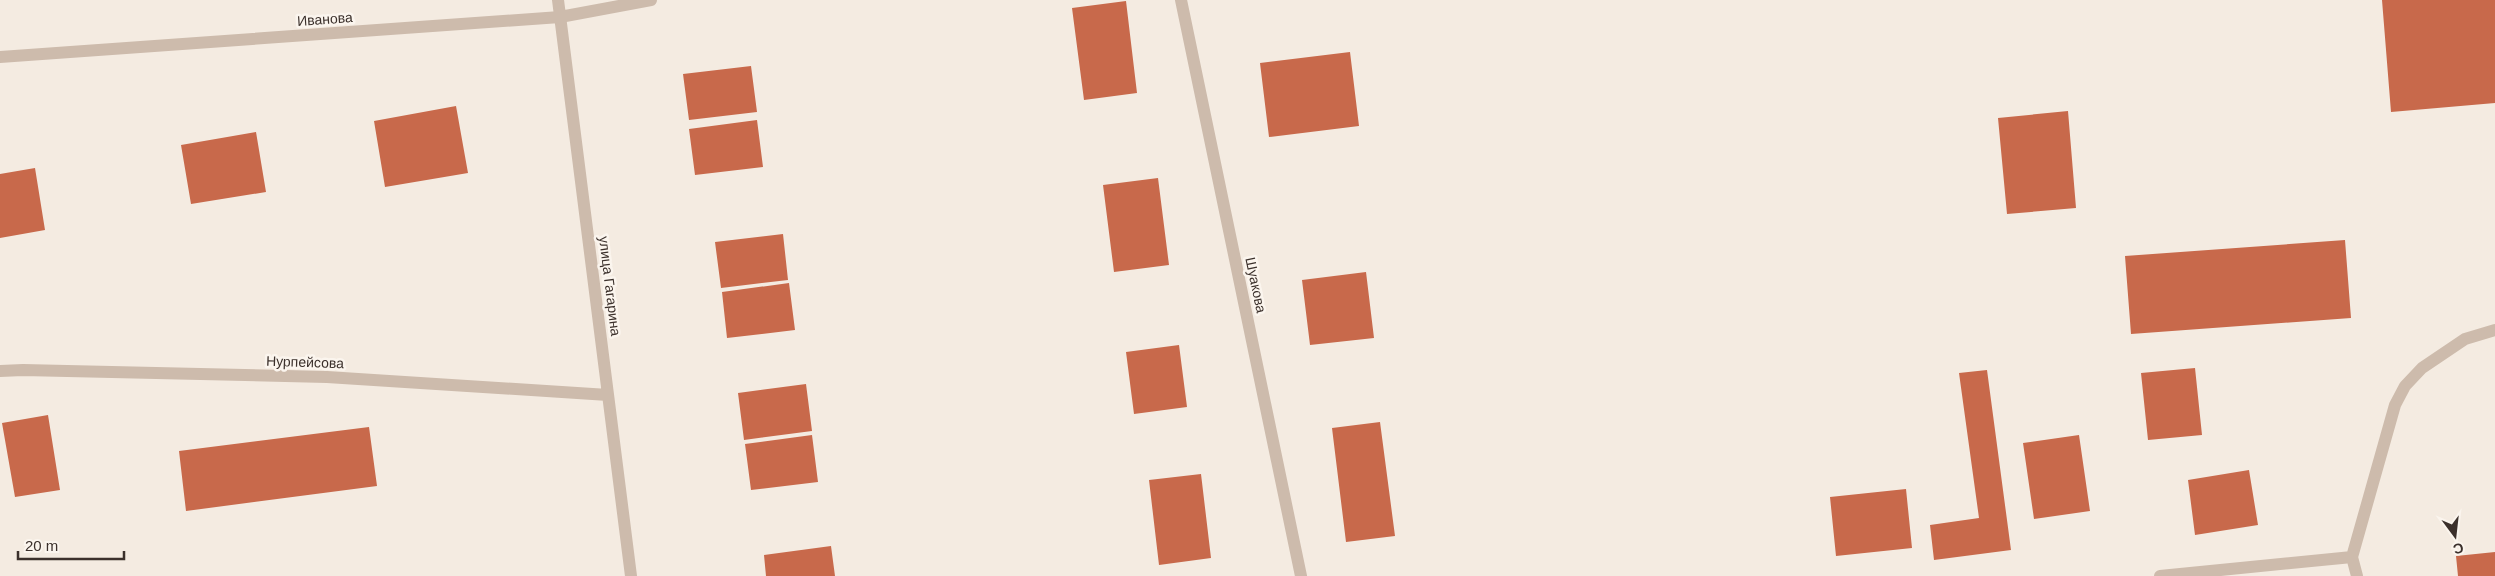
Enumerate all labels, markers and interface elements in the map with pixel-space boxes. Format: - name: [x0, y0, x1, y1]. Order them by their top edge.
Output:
- street label: Иванова: [297, 9, 354, 29]
- street label: улица Гагарина: [596, 235, 624, 337]
- street label: Шуакова: [1242, 256, 1270, 315]
- street label: Нурпейсова: [266, 353, 344, 371]
- north arrow: [2430, 511, 2480, 561]
- scale bar: [18, 528, 124, 560]
- text: 20 m: [25, 537, 58, 554]
- text: С: [2451, 540, 2465, 558]

